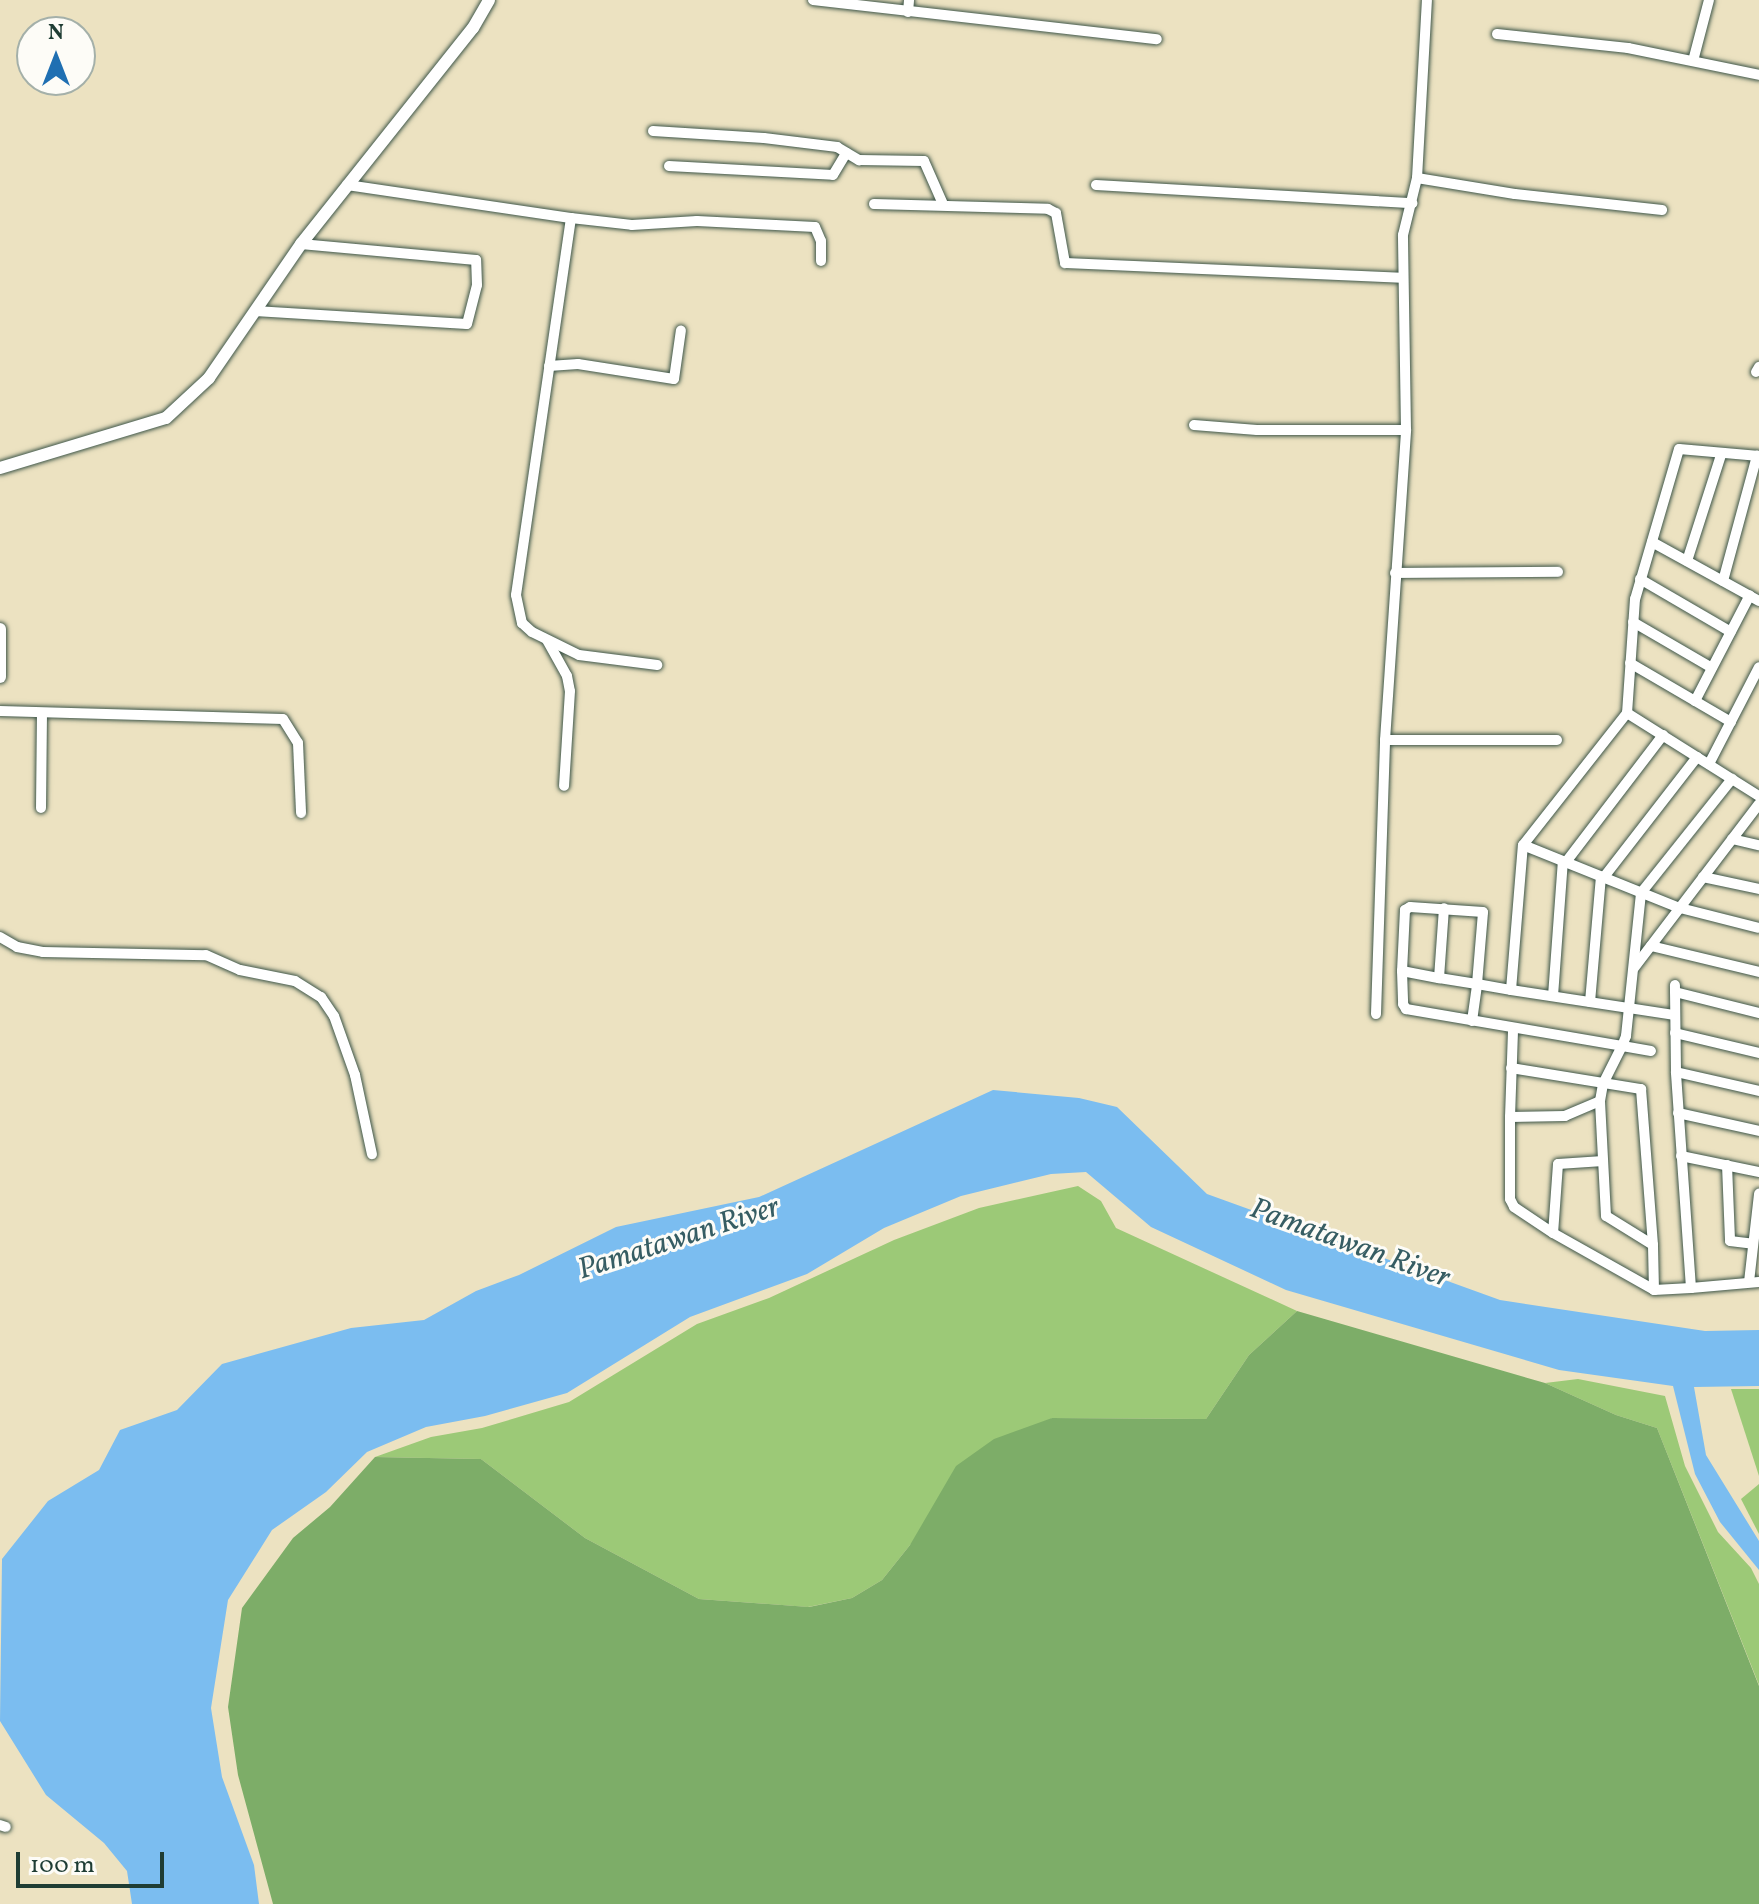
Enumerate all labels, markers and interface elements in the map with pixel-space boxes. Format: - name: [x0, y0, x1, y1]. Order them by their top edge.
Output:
- north arrow: [16, 16, 96, 96]
- text: N: [48, 18, 64, 49]
- water label: Pamatawan River: [574, 1189, 784, 1289]
- water label: Pamatawan River: [1245, 1191, 1455, 1297]
- scale bar: [20, 1836, 168, 1886]
- text: 100 m: [30, 1849, 95, 1883]

